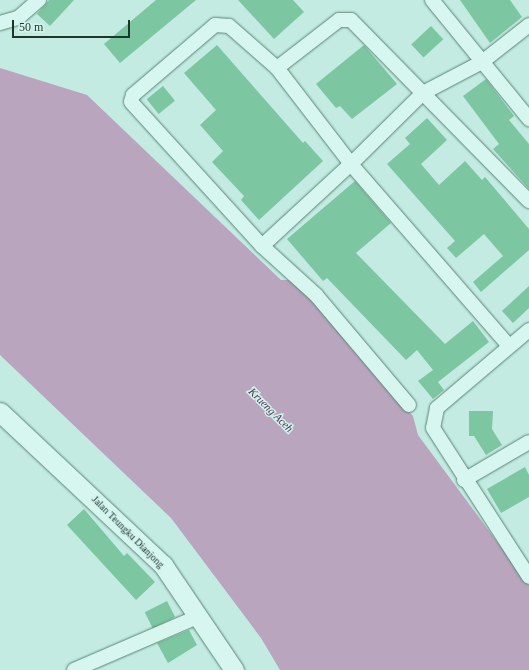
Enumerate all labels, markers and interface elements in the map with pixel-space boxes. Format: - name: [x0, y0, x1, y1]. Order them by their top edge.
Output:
- scale bar: [14, 12, 132, 38]
- text: 50 m: [19, 20, 43, 34]
- water label: Krueng Aceh: [246, 385, 296, 435]
- street label: Jalan Teungku Dianjong: [89, 493, 167, 571]

